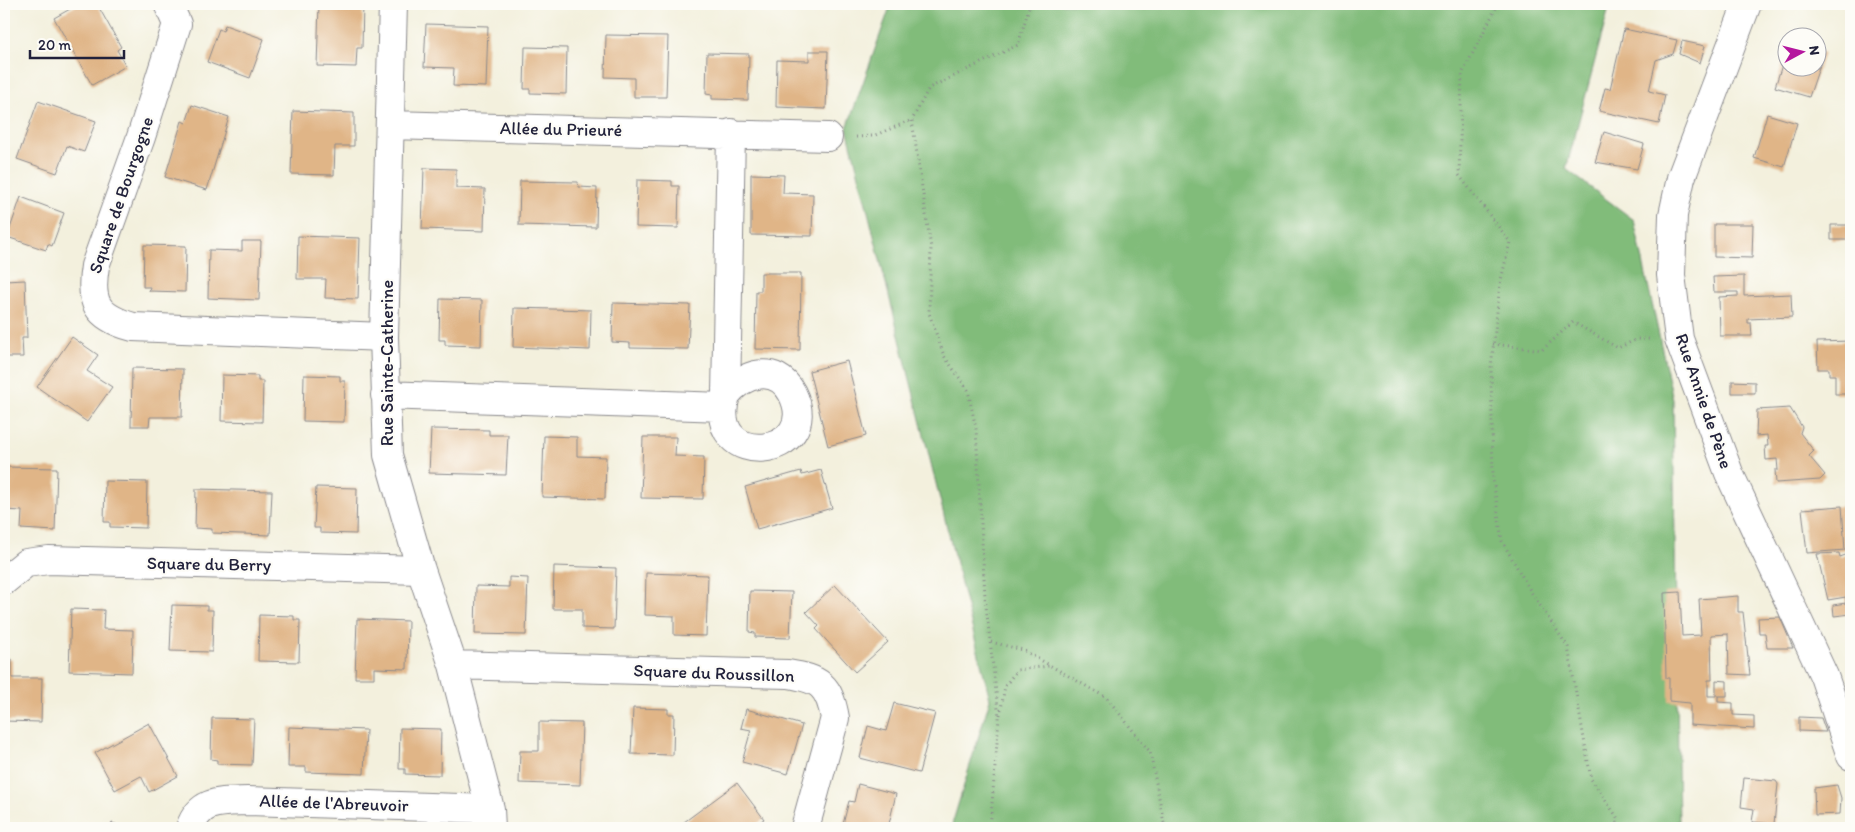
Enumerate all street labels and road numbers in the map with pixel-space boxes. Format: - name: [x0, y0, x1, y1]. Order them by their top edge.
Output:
- street label: Square de Bourgogne: [84, 114, 158, 276]
- street label: Allée du Prieuré: [500, 117, 622, 141]
- street label: Rue Sainte-Catherine: [376, 280, 398, 446]
- street label: Rue Annie de Pène: [1671, 331, 1737, 471]
- street label: Square du Berry: [147, 552, 272, 576]
- street label: Square du Roussillon: [633, 659, 795, 687]
- street label: Allée de l'Abreuvoir: [259, 789, 409, 817]

